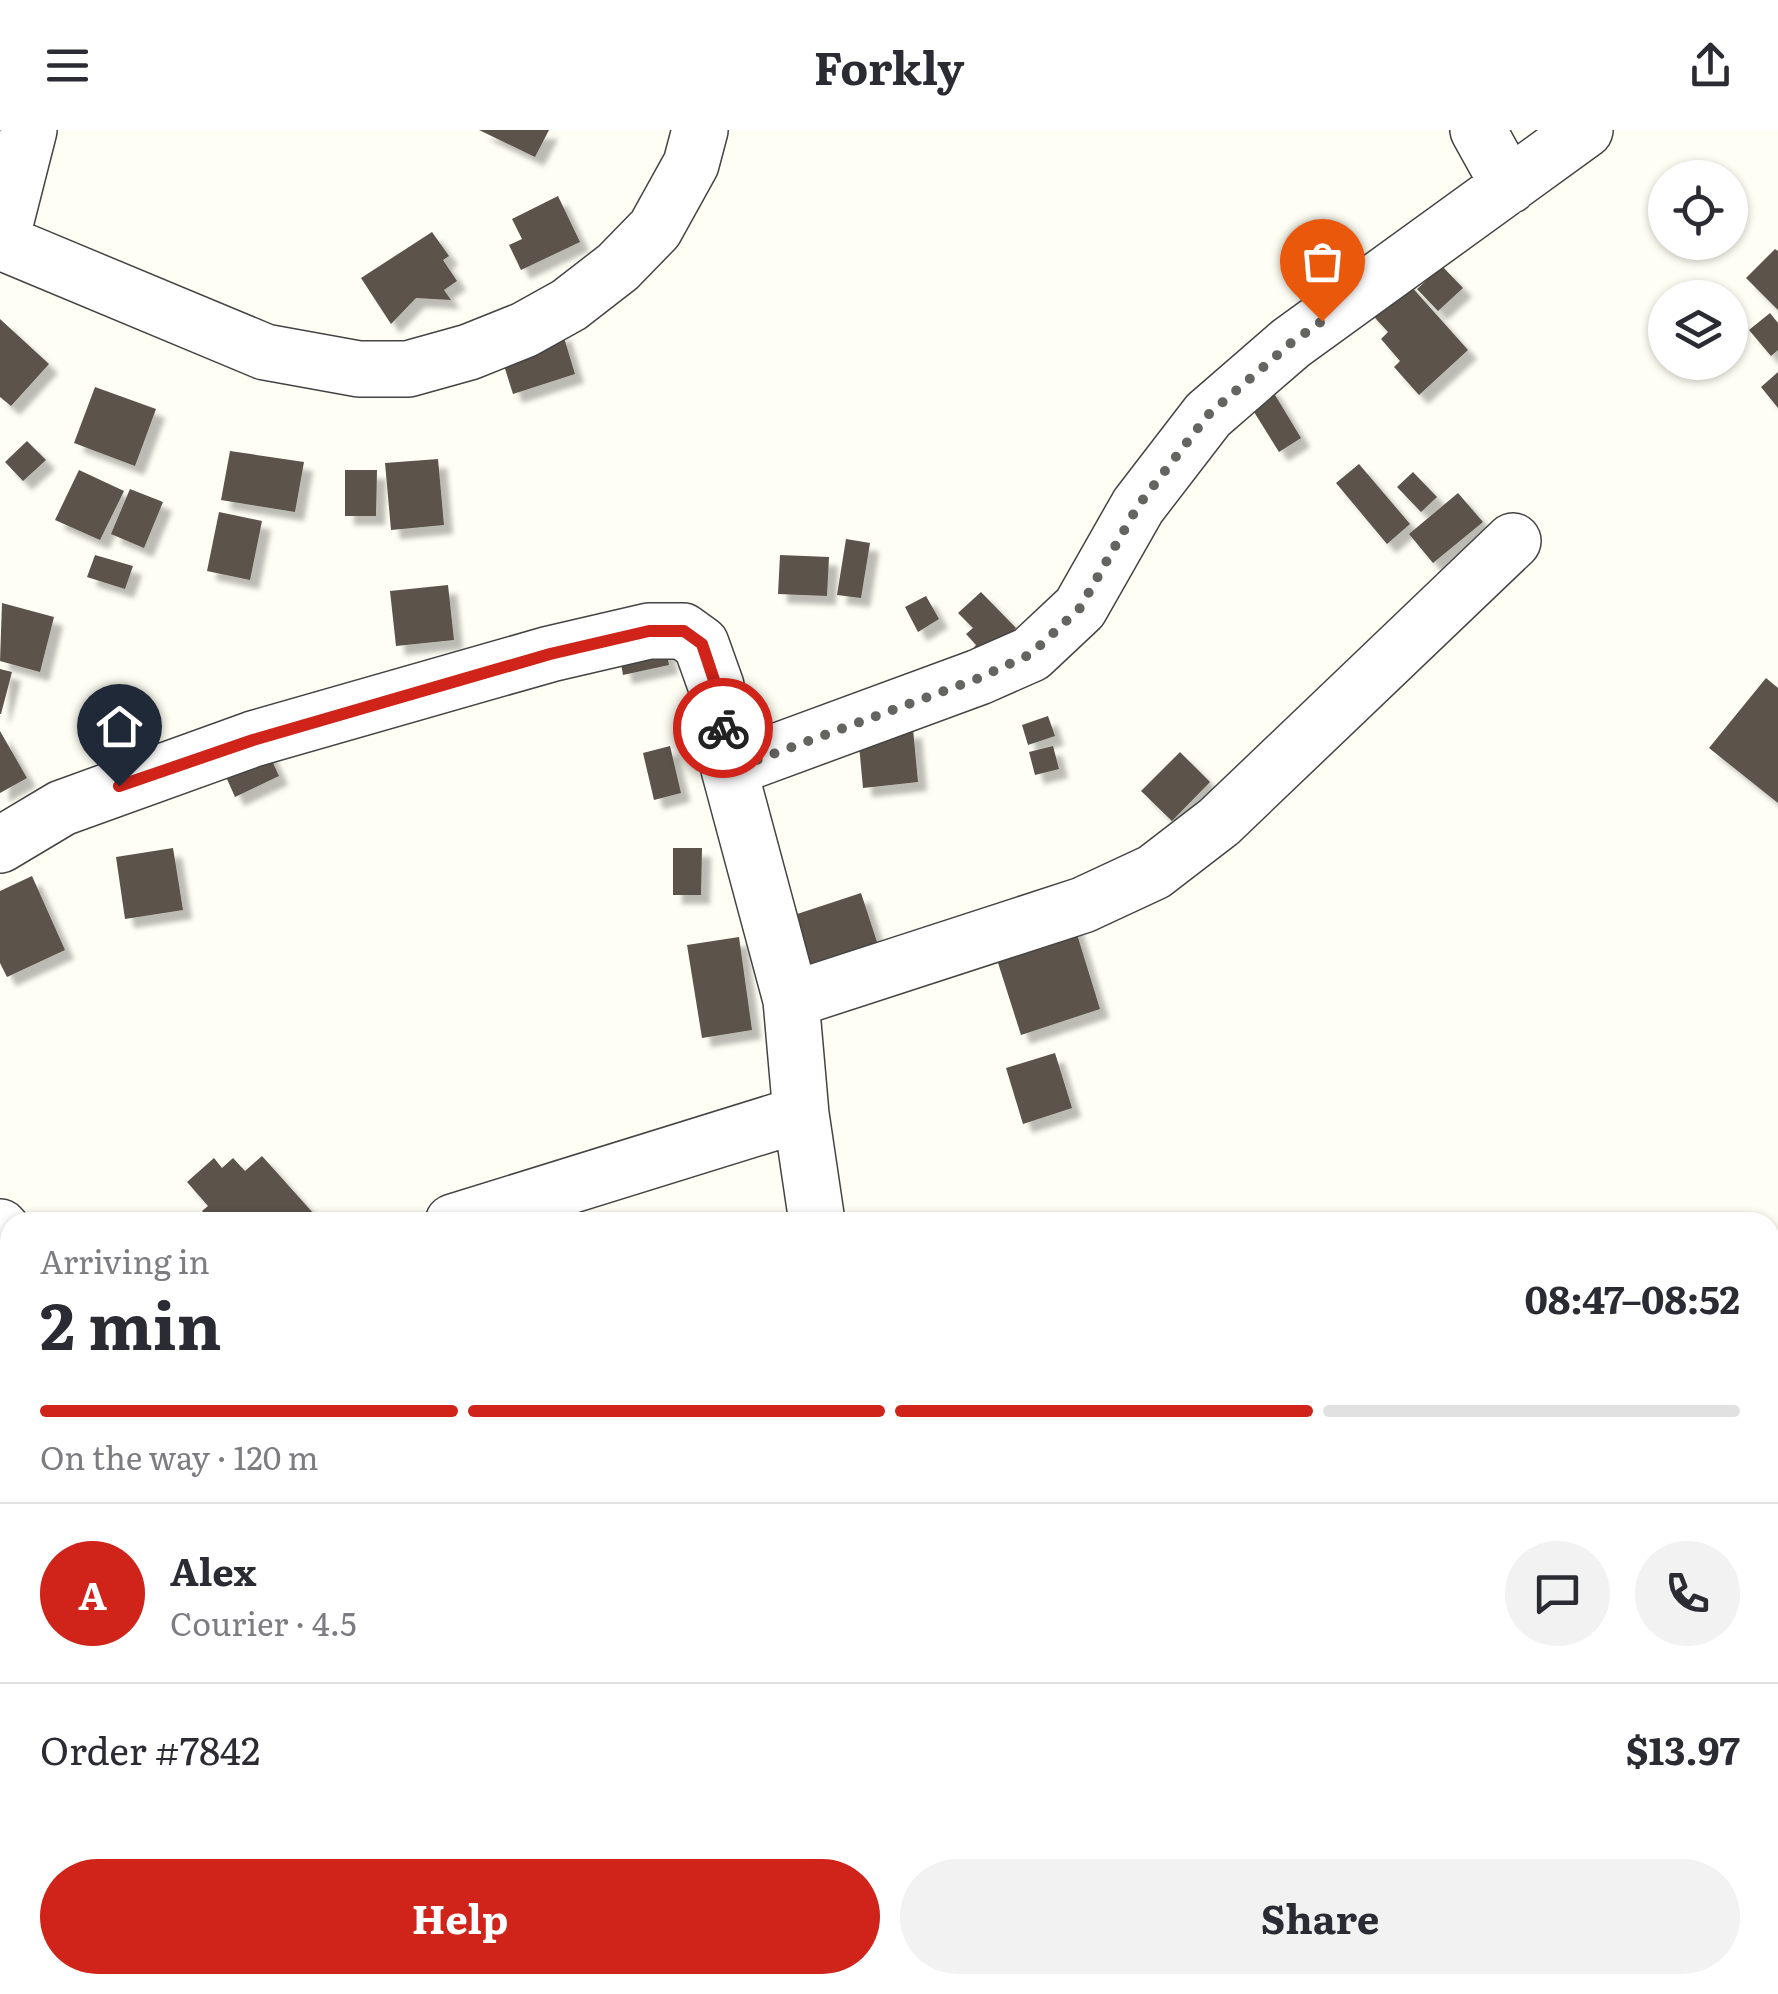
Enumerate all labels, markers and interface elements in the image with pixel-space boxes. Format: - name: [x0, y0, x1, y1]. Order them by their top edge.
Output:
- text: Forkly: [814, 32, 964, 99]
- icon: menu: [40, 38, 95, 93]
- icon: share: [1683, 38, 1738, 93]
- map controls: [1648, 160, 1748, 380]
- button: locate: [1648, 160, 1748, 260]
- pin: [1280, 219, 1365, 322]
- icon: bag: [1295, 234, 1350, 289]
- button: layers: [1648, 280, 1748, 380]
- courier: [673, 678, 773, 778]
- pin: [77, 684, 162, 787]
- icon: home: [92, 699, 147, 754]
- icon: bike: [696, 701, 751, 756]
- text: Arriving in: [40, 1236, 210, 1284]
- text: 08:47–08:52: [1525, 1269, 1740, 1326]
- text: 2 min: [40, 1273, 222, 1370]
- text: On the way · 120 m: [40, 1432, 319, 1480]
- text: Alex: [170, 1541, 256, 1598]
- button: chat: [1505, 1541, 1610, 1646]
- button: phone: [1635, 1541, 1740, 1646]
- text: A: [78, 1565, 107, 1622]
- text: Courier · 4.5: [170, 1598, 356, 1646]
- text: Order #7842: [40, 1720, 260, 1777]
- text: $13.97: [1626, 1720, 1740, 1777]
- button: Help: [40, 1859, 880, 1974]
- button: Share: [900, 1859, 1740, 1974]

